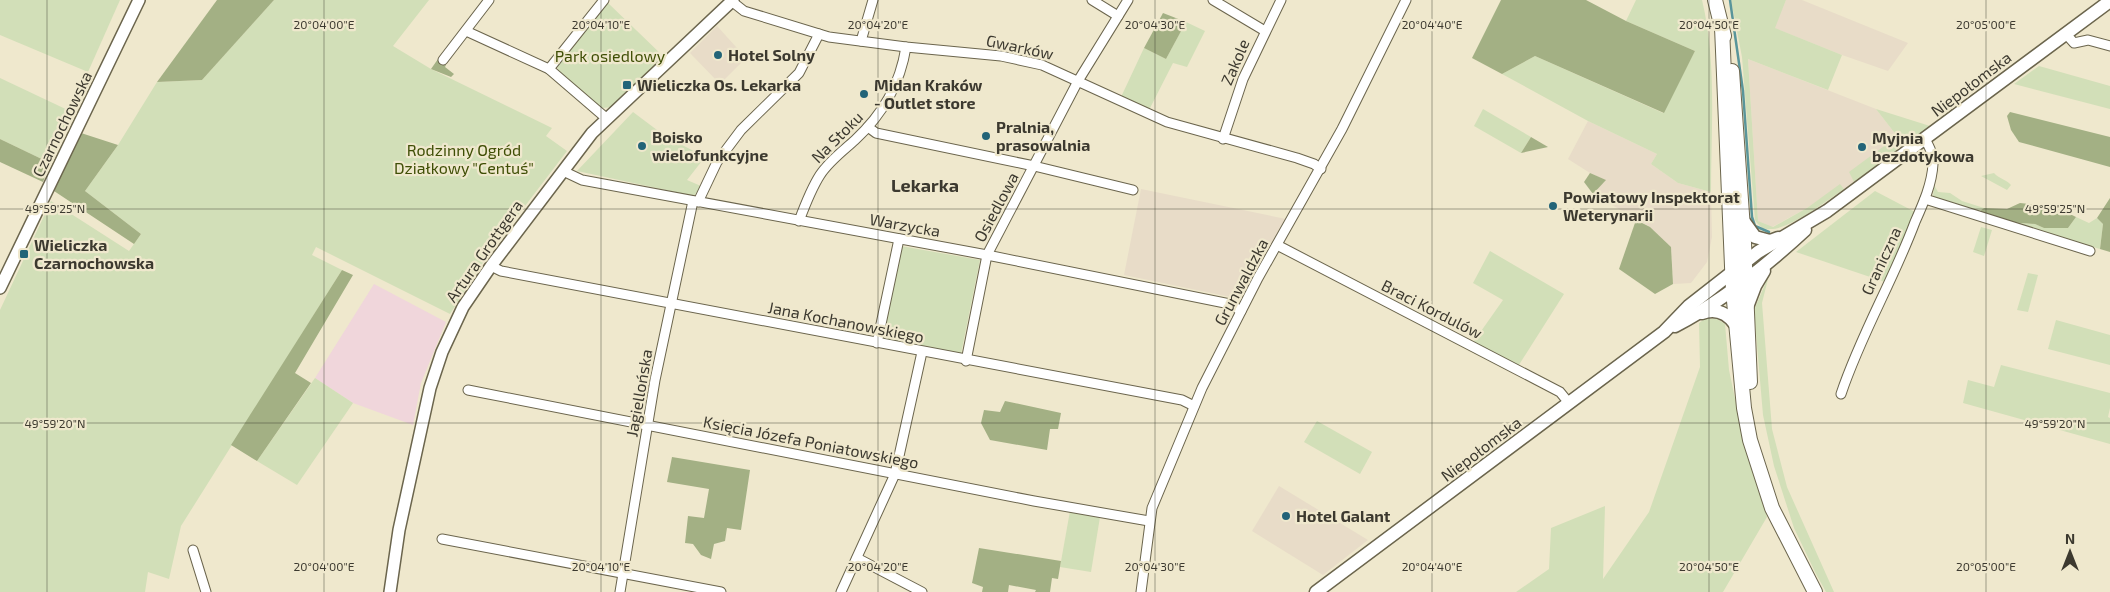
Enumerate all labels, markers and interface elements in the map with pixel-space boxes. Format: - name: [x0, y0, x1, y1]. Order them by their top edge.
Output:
- text: 20°04'00"E: [294, 17, 355, 31]
- text: 20°04'10"E: [572, 17, 630, 31]
- text: 20°04'20"E: [848, 17, 908, 31]
- text: 20°04'30"E: [1125, 17, 1185, 31]
- text: 20°04'40"E: [1402, 17, 1463, 31]
- text: 20°04'50"E: [1679, 17, 1739, 31]
- text: 20°05'00"E: [1956, 17, 2016, 31]
- street label: Gwarków: [985, 30, 1056, 63]
- street label: Zakole: [1216, 36, 1253, 88]
- place label: Hotel Solny: [728, 45, 815, 65]
- park label: Park osiedlowy: [555, 46, 666, 65]
- street label: Niepołomska: [1927, 47, 2015, 120]
- marker: Hotel Solny: [712, 49, 724, 61]
- street label: Czarnochowska: [28, 68, 95, 180]
- place label: Wieliczka Os. Lekarka: [637, 75, 801, 94]
- place label: Midan Kraków - Outlet store: [874, 75, 983, 112]
- marker: Wieliczka Os. Lekarka: [621, 79, 633, 91]
- marker: Midan Kraków - Outlet store: [858, 88, 870, 100]
- street label: Na Stoku: [807, 107, 866, 166]
- place label: Pralnia, prasowalnia: [996, 117, 1090, 154]
- place label: Boisko wielofunkcyjne: [652, 127, 768, 165]
- place label: Myjnia bezdotykowa: [1872, 128, 1974, 166]
- marker: Pralnia, prasowalnia: [980, 130, 992, 142]
- park label: Rodzinny Ogród Działkowy "Centuś": [394, 140, 534, 177]
- marker: Boisko wielofunkcyjne: [636, 140, 648, 152]
- marker: Myjnia bezdotykowa: [1856, 141, 1868, 153]
- street label: Osiedlowa: [969, 169, 1022, 245]
- district label: Lekarka: [891, 174, 959, 196]
- place label: Powiatowy Inspektorat Weterynarii: [1563, 187, 1740, 225]
- street label: Artura Grottgera: [441, 196, 526, 306]
- marker: Powiatowy Inspektorat Weterynarii: [1547, 200, 1559, 212]
- text: 49°59'25"N: [25, 201, 85, 215]
- text: 49°59'25"N: [2025, 201, 2085, 215]
- street label: Warzycka: [868, 209, 942, 240]
- street label: Graniczna: [1857, 224, 1904, 298]
- place label: Wieliczka Czarnochowska: [34, 235, 154, 272]
- street label: Grunwaldzka: [1210, 235, 1271, 329]
- marker: Wieliczka Czarnochowska: [18, 248, 30, 260]
- street label: Braci Kordulów: [1379, 275, 1486, 342]
- street label: Jana Kochanowskiego: [767, 297, 926, 346]
- street label: Jagiellońska: [621, 348, 656, 438]
- street label: Księcia Józefa Poniatowskiego: [702, 411, 921, 472]
- street label: Niepołomska: [1437, 412, 1525, 485]
- text: 49°59'20"N: [24, 416, 86, 430]
- text: 49°59'20"N: [2024, 416, 2086, 430]
- place label: Hotel Galant: [1296, 506, 1391, 525]
- marker: Hotel Galant: [1280, 510, 1292, 522]
- north arrow: [2045, 527, 2095, 577]
- text: N: [2065, 530, 2075, 547]
- text: 20°04'00"E: [294, 559, 355, 573]
- text: 20°04'10"E: [572, 559, 630, 573]
- text: 20°04'20"E: [848, 559, 908, 573]
- text: 20°04'30"E: [1125, 559, 1185, 573]
- text: 20°04'40"E: [1402, 559, 1463, 573]
- text: 20°04'50"E: [1679, 559, 1739, 573]
- text: 20°05'00"E: [1956, 559, 2016, 573]

